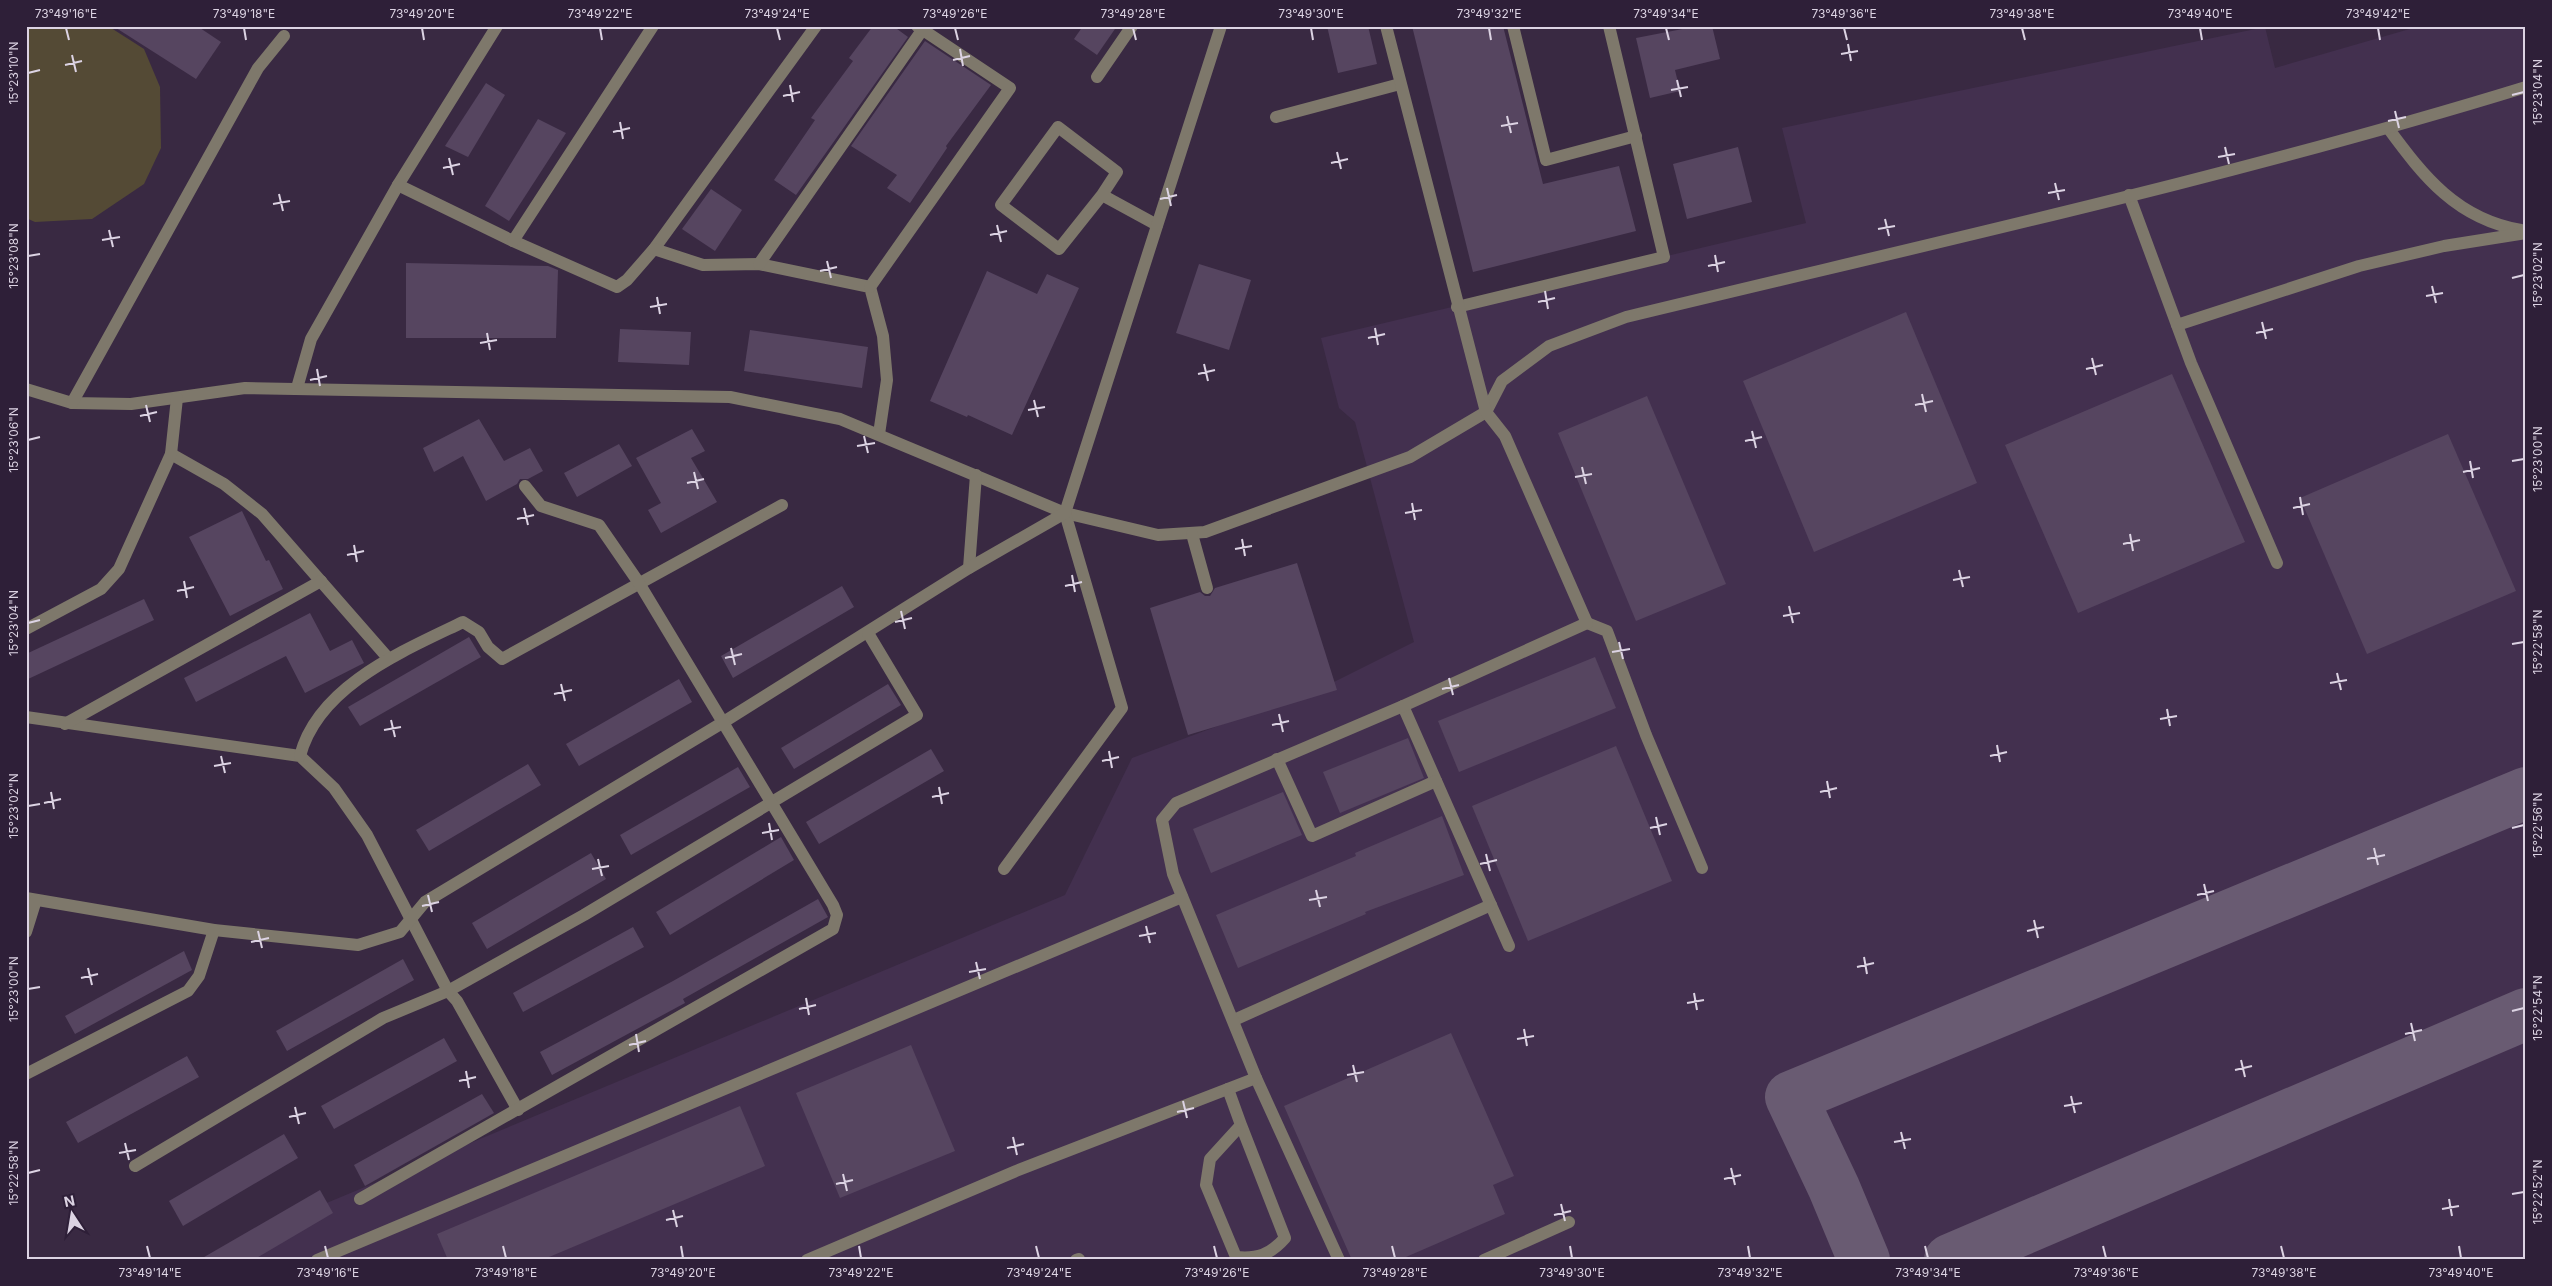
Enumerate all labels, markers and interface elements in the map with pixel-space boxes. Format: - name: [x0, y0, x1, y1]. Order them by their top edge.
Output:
- text: 73°49'16"E: [35, 6, 97, 21]
- text: 73°49'18"E: [213, 6, 275, 21]
- text: 73°49'20"E: [389, 6, 455, 21]
- text: 73°49'22"E: [568, 6, 632, 21]
- text: 73°49'24"E: [744, 6, 810, 21]
- text: 73°49'26"E: [922, 6, 988, 21]
- text: 73°49'28"E: [1100, 6, 1166, 21]
- text: 73°49'30"E: [1278, 6, 1344, 21]
- text: 73°49'32"E: [1456, 6, 1522, 21]
- text: 73°49'34"E: [1633, 6, 1699, 21]
- text: 73°49'36"E: [1811, 6, 1877, 21]
- text: 73°49'38"E: [1989, 6, 2055, 21]
- text: 73°49'40"E: [2168, 6, 2232, 21]
- text: 73°49'42"E: [2346, 6, 2410, 21]
- text: 15°23'10"N: [6, 41, 21, 105]
- text: 15°23'04"N: [2530, 59, 2545, 125]
- text: 15°23'08"N: [6, 223, 21, 289]
- text: 15°23'02"N: [2530, 242, 2545, 308]
- text: 15°23'06"N: [6, 407, 21, 473]
- text: 15°23'00"N: [2530, 426, 2545, 492]
- text: 15°23'04"N: [6, 590, 21, 656]
- text: 15°22'58"N: [2530, 609, 2545, 675]
- text: 15°23'02"N: [6, 773, 21, 839]
- text: 15°22'56"N: [2530, 792, 2545, 858]
- text: 15°23'00"N: [6, 956, 21, 1022]
- text: 15°22'54"N: [2530, 975, 2545, 1041]
- text: 15°22'58"N: [6, 1140, 21, 1206]
- text: 15°22'52"N: [2530, 1159, 2545, 1225]
- north arrow: [48, 1188, 98, 1238]
- text: N: [62, 1191, 76, 1210]
- text: 73°49'14"E: [119, 1265, 181, 1280]
- text: 73°49'16"E: [297, 1265, 359, 1280]
- text: 73°49'18"E: [475, 1265, 537, 1280]
- text: 73°49'20"E: [650, 1265, 716, 1280]
- text: 73°49'22"E: [829, 1265, 893, 1280]
- text: 73°49'24"E: [1006, 1265, 1072, 1280]
- text: 73°49'26"E: [1184, 1265, 1250, 1280]
- text: 73°49'28"E: [1362, 1265, 1428, 1280]
- text: 73°49'30"E: [1539, 1265, 1605, 1280]
- text: 73°49'32"E: [1717, 1265, 1783, 1280]
- text: 73°49'34"E: [1895, 1265, 1961, 1280]
- text: 73°49'36"E: [2073, 1265, 2139, 1280]
- text: 73°49'38"E: [2251, 1265, 2317, 1280]
- text: 73°49'40"E: [2429, 1265, 2493, 1280]

